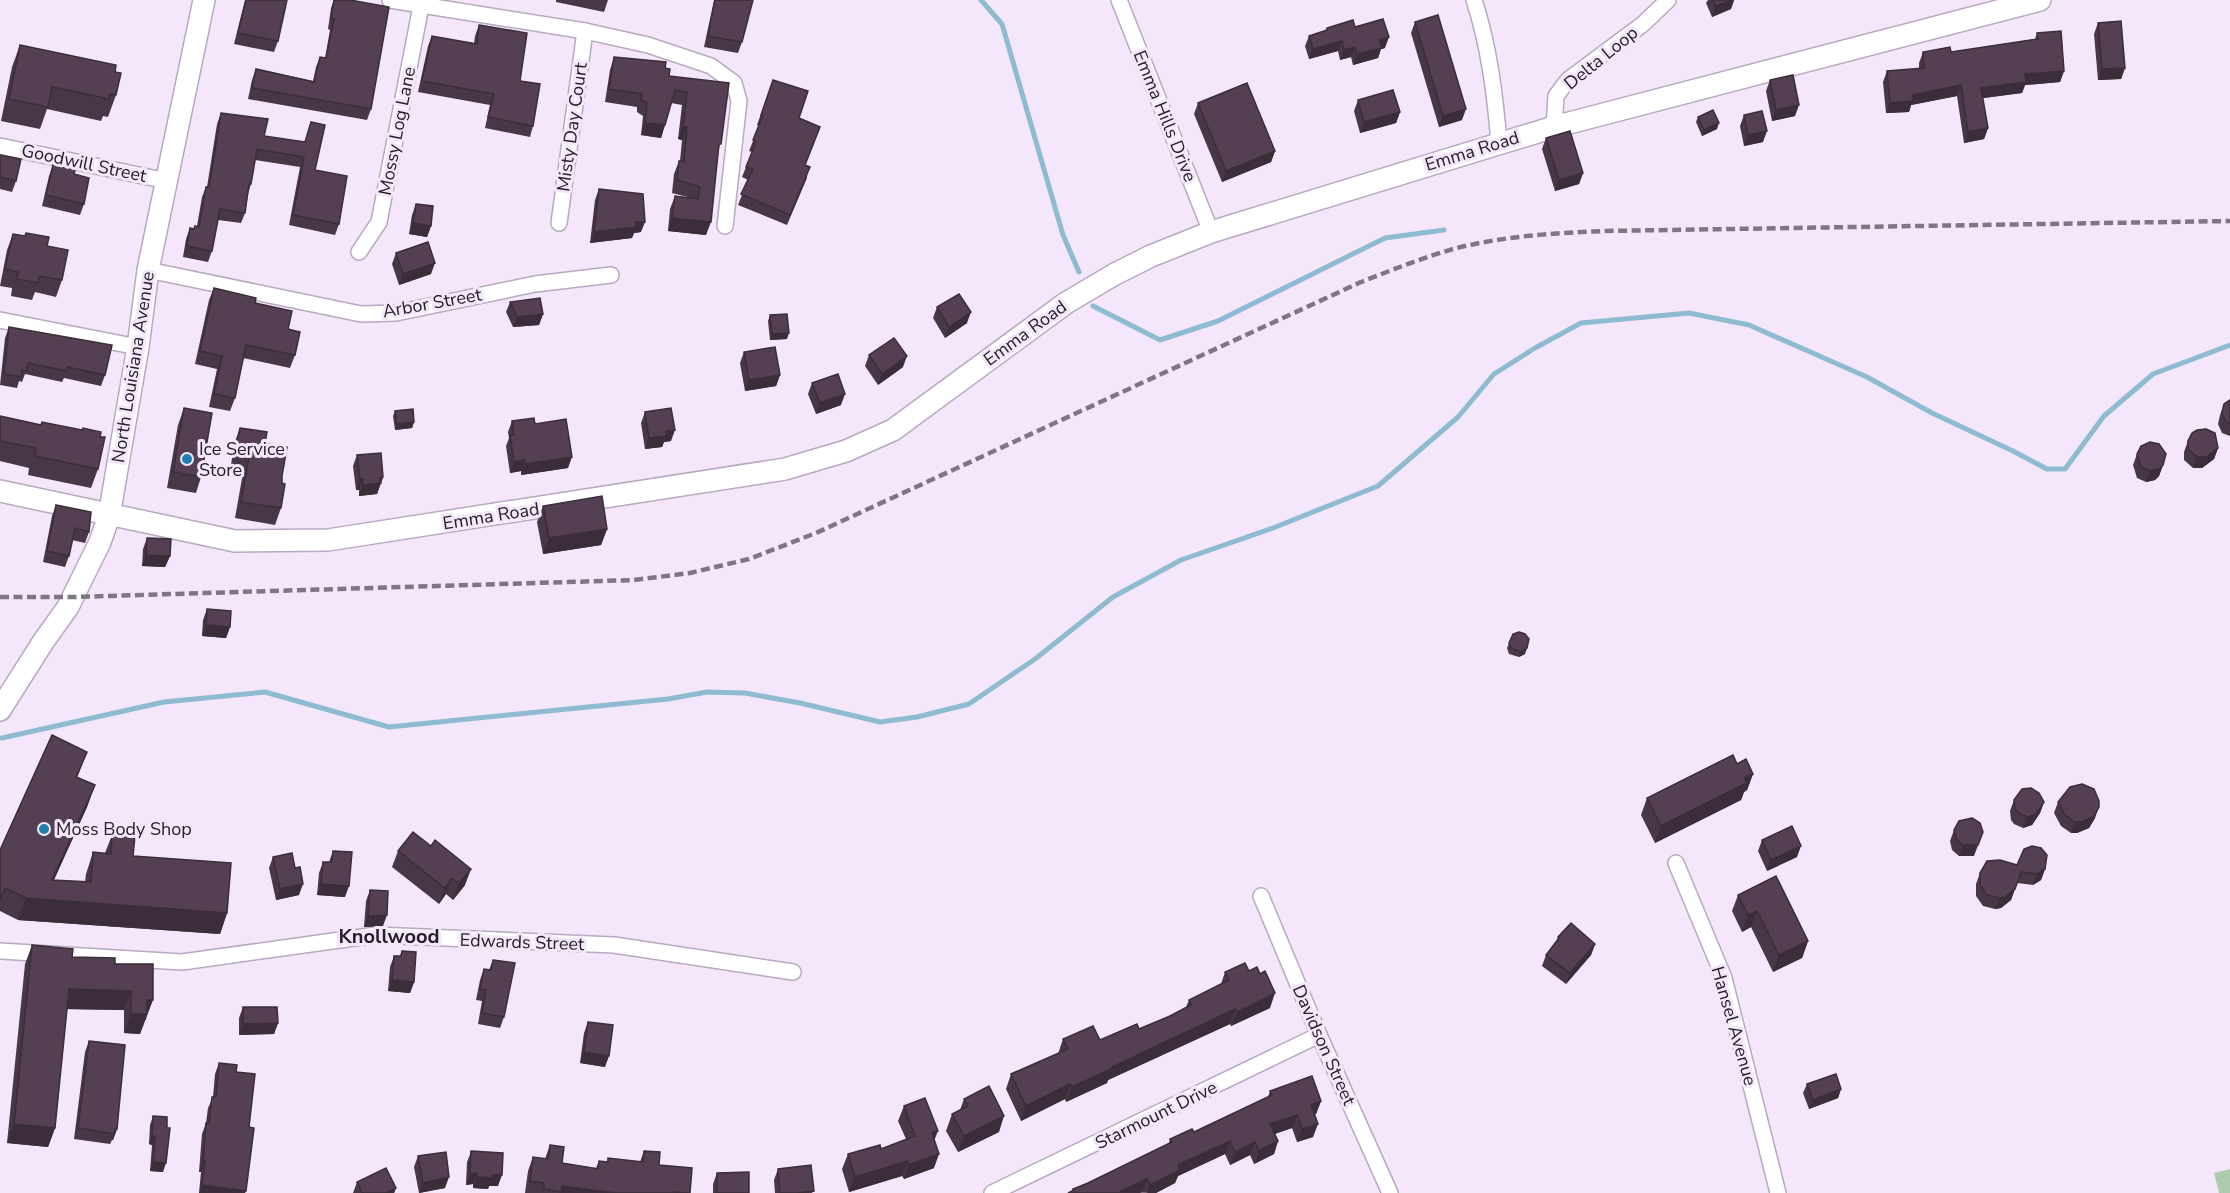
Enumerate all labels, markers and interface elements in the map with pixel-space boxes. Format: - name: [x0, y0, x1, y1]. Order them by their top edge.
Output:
- street label: Delta Loop: [1559, 21, 1643, 95]
- street label: Emma Hills Drive: [1128, 47, 1202, 185]
- street label: Misty Day Court: [551, 60, 593, 193]
- street label: Mossy Log Lane: [373, 65, 421, 197]
- street label: Emma Road: [1422, 125, 1522, 177]
- street label: Goodwill Street: [19, 138, 149, 188]
- street label: North Louisiana Avenue: [106, 270, 160, 464]
- street label: Arbor Street: [381, 282, 484, 324]
- street label: Emma Road: [979, 295, 1071, 371]
- place label: Ice Service Store: [199, 437, 285, 482]
- marker: Ice Service Store: [180, 452, 194, 466]
- street label: Emma Road: [441, 497, 541, 535]
- place label: Moss Body Shop: [56, 817, 192, 841]
- marker: Moss Body Shop: [37, 822, 51, 836]
- district label: Knollwood: [339, 923, 439, 950]
- street label: Edwards Street: [459, 928, 585, 956]
- street label: Hansel Avenue: [1706, 964, 1762, 1088]
- street label: Davidson Street: [1287, 981, 1362, 1110]
- street label: Starmount Drive: [1091, 1075, 1221, 1155]

